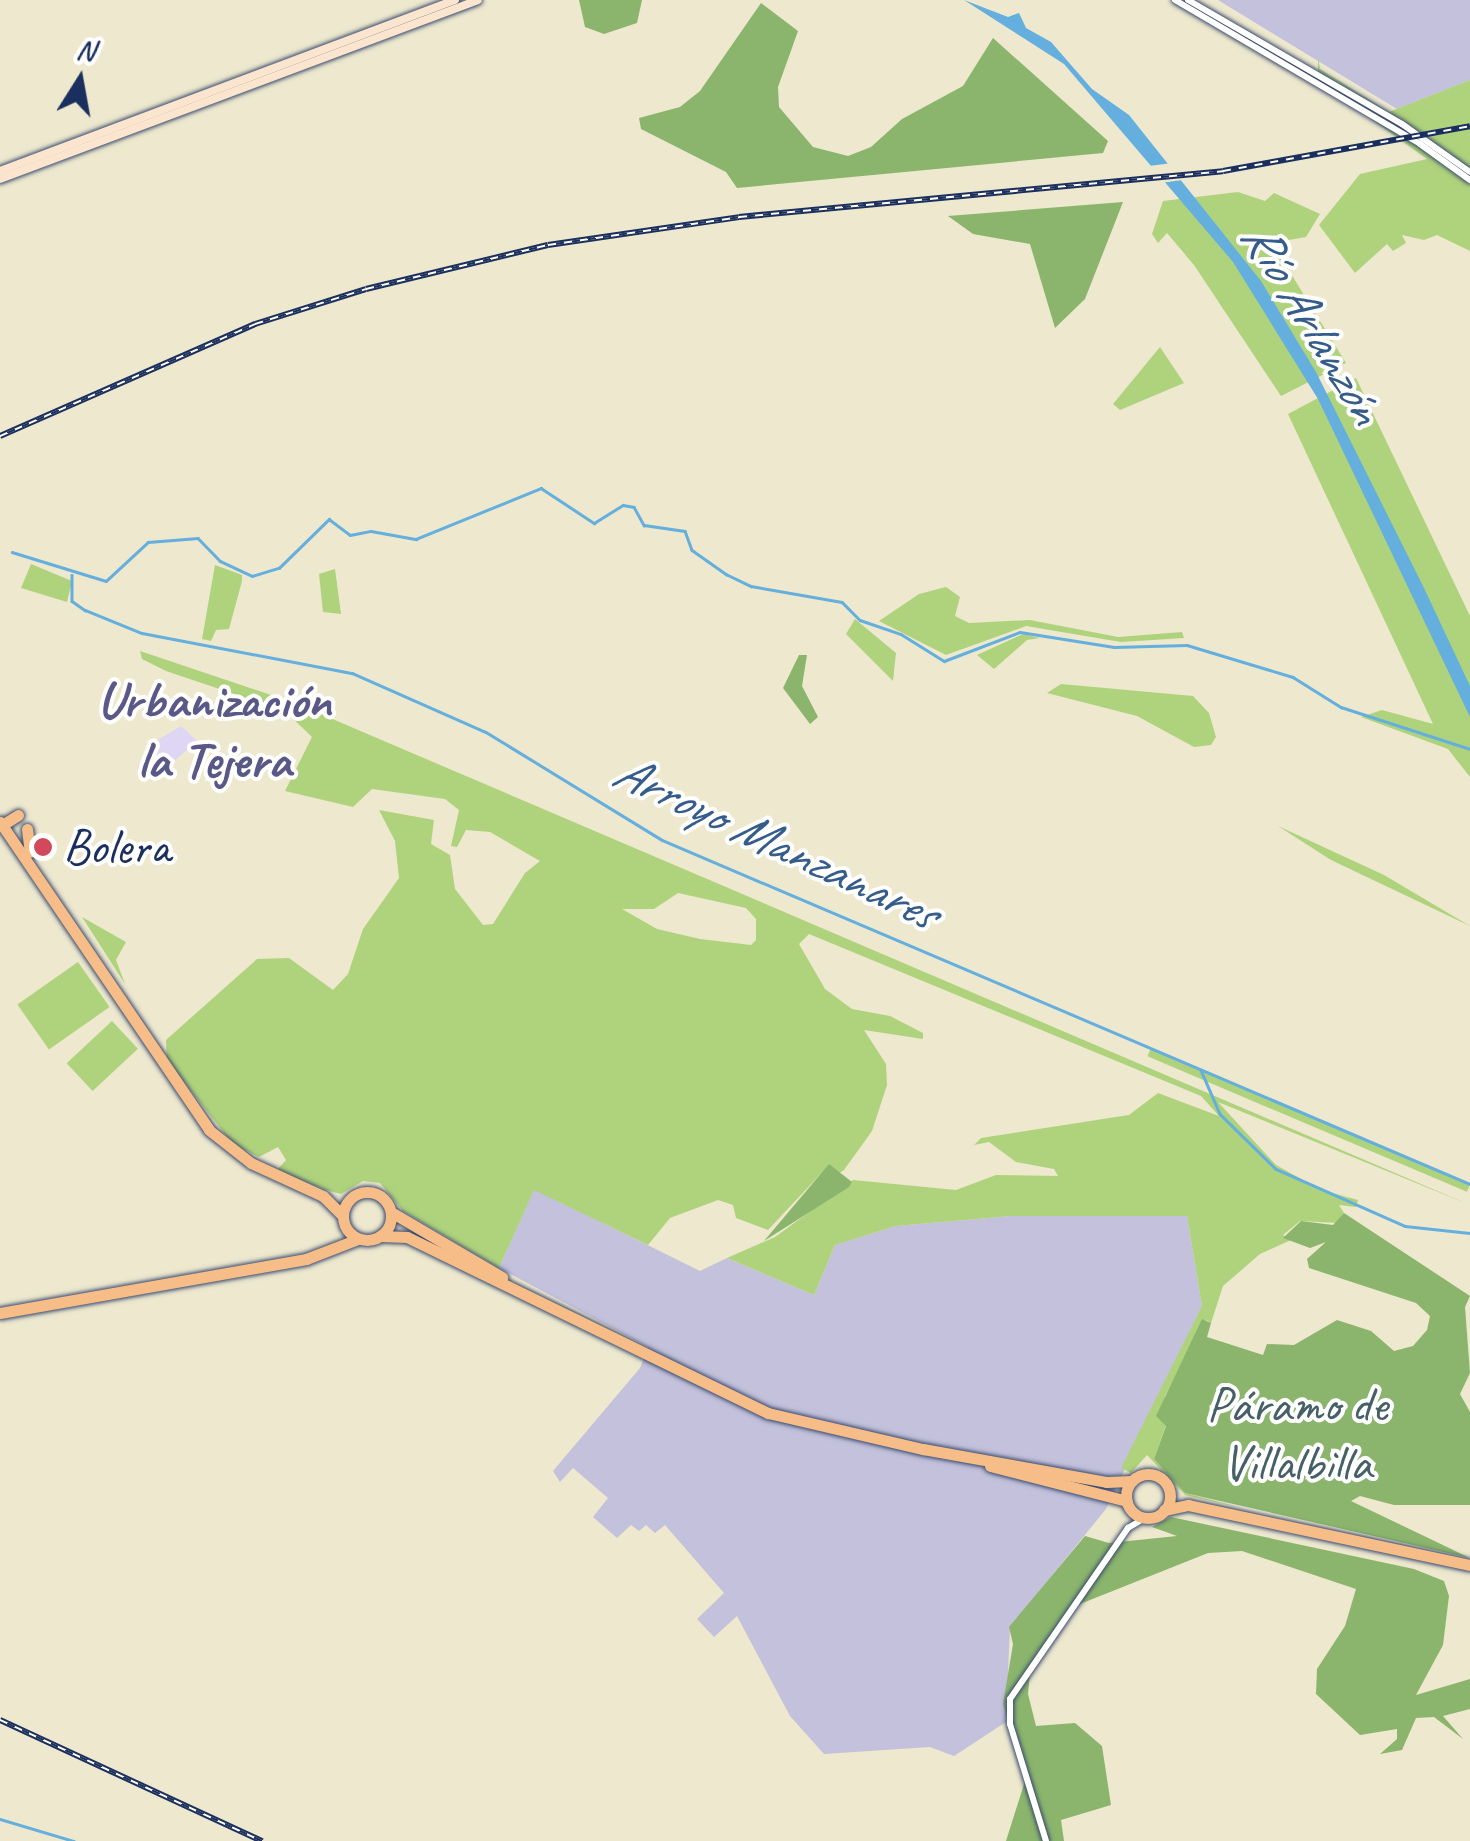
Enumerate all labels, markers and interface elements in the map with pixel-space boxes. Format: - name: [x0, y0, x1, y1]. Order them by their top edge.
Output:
- north arrow: [30, 30, 130, 130]
- text: N: [74, 31, 98, 69]
- water label: Río Arlanzón: [1227, 209, 1397, 435]
- district label: Urbanización la Tejera: [97, 670, 331, 792]
- water label: Arroyo Manzanares: [604, 740, 946, 944]
- place label: Bolera: [63, 817, 170, 877]
- marker: Bolera: [32, 836, 54, 858]
- park label: Páramo de Villalbilla: [1207, 1374, 1387, 1492]

